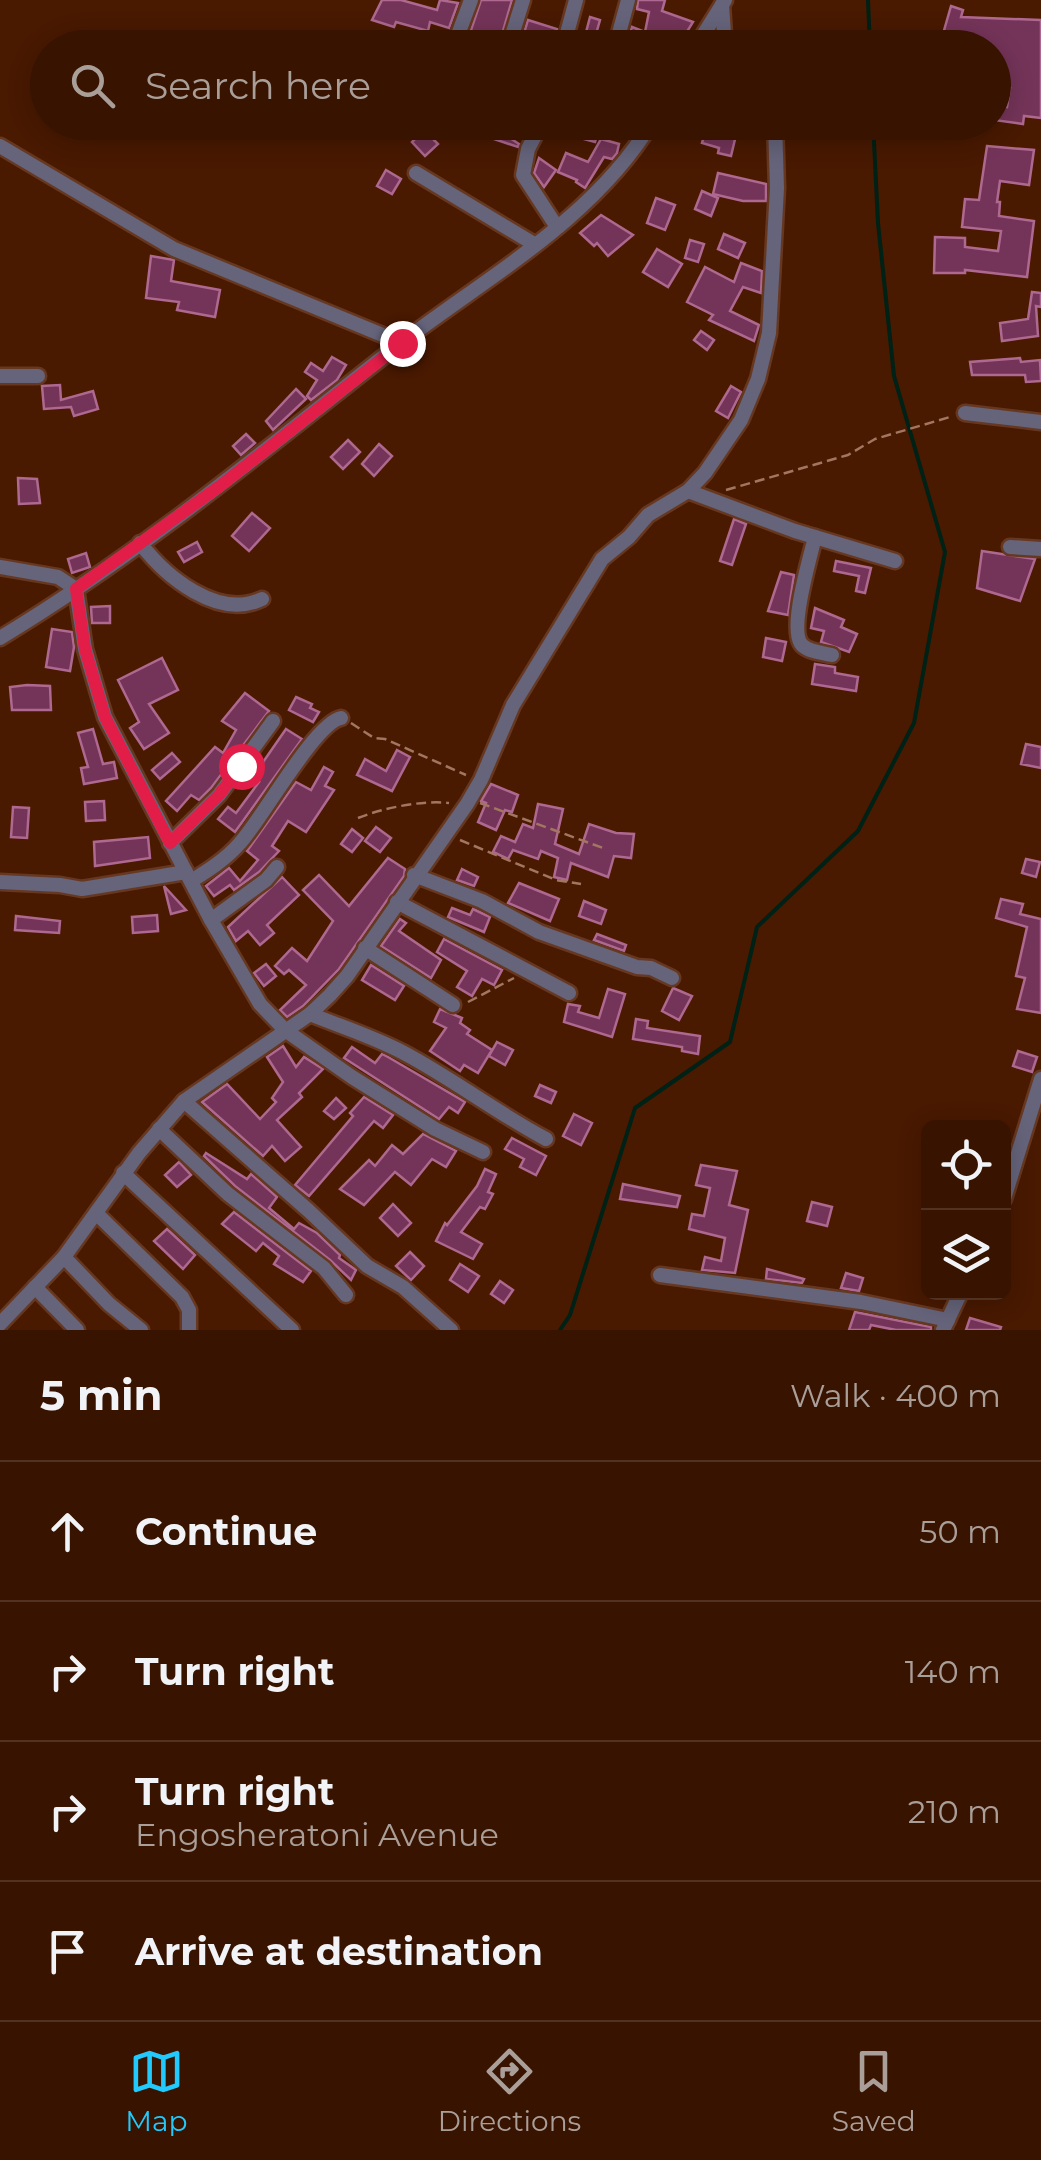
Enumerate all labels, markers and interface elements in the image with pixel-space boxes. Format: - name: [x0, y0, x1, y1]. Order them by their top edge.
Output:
- search box: [30, 30, 1011, 140]
- icon: search: [65, 58, 120, 113]
- text: Search here: [145, 62, 371, 109]
- route end: [380, 321, 426, 367]
- route start: [219, 744, 265, 790]
- map controls: [921, 1120, 1011, 1300]
- button: locate: [921, 1120, 1011, 1210]
- button: layers: [921, 1210, 1011, 1300]
- text: 5 min: [40, 1369, 163, 1421]
- text: Walk · 400 m: [790, 1376, 1001, 1415]
- icon: ahead: [40, 1504, 95, 1559]
- text: Continue: [135, 1508, 317, 1555]
- text: 50 m: [919, 1512, 1001, 1551]
- icon: right: [40, 1644, 95, 1699]
- text: Turn right: [135, 1648, 334, 1695]
- text: 140 m: [905, 1652, 1001, 1691]
- text: Turn right: [135, 1768, 334, 1815]
- icon: right: [40, 1784, 95, 1839]
- text: 210 m: [908, 1792, 1001, 1831]
- text: Engosheratoni Avenue: [135, 1815, 499, 1854]
- icon: arrive: [40, 1924, 95, 1979]
- text: Arrive at destination: [135, 1928, 543, 1975]
- tab: Map: [125, 2044, 187, 2138]
- tab: Directions: [438, 2044, 581, 2138]
- tab: Saved: [832, 2044, 916, 2138]

